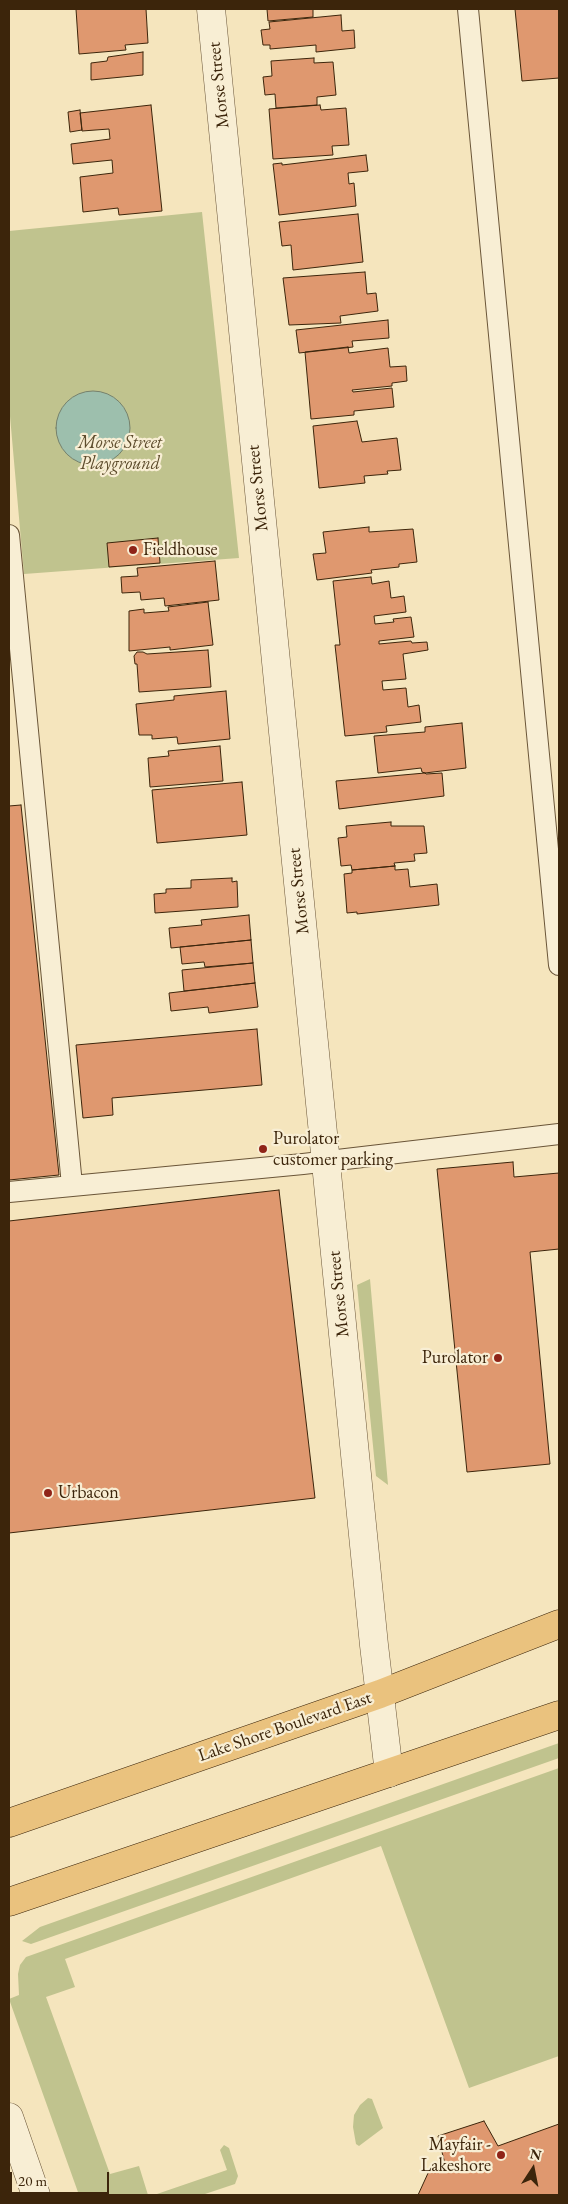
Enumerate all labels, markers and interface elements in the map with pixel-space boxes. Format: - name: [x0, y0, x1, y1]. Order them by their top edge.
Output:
- street label: Morse Street: [204, 41, 234, 129]
- park label: Morse Street Playground: [78, 432, 162, 474]
- street label: Morse Street: [243, 444, 273, 532]
- place label: Fieldhouse: [143, 539, 218, 561]
- marker: Fieldhouse: [127, 544, 139, 556]
- street label: Morse Street: [284, 847, 314, 935]
- place label: Purolator customer parking: [273, 1128, 393, 1170]
- marker: Purolator customer parking: [257, 1143, 269, 1155]
- street label: Morse Street: [324, 1250, 354, 1338]
- place label: Purolator: [422, 1347, 488, 1369]
- marker: Purolator: [492, 1352, 504, 1364]
- place label: Urbacon: [58, 1482, 119, 1504]
- marker: Urbacon: [42, 1487, 54, 1499]
- street label: Lake Shore Boulevard East: [195, 1687, 375, 1767]
- place label: Mayfair - Lakeshore: [421, 2134, 491, 2176]
- north arrow: [508, 2144, 558, 2194]
- text: N: [529, 2144, 543, 2164]
- marker: Mayfair - Lakeshore: [495, 2149, 507, 2161]
- scale bar: [12, 2162, 111, 2194]
- text: 20 m: [18, 2171, 47, 2190]

